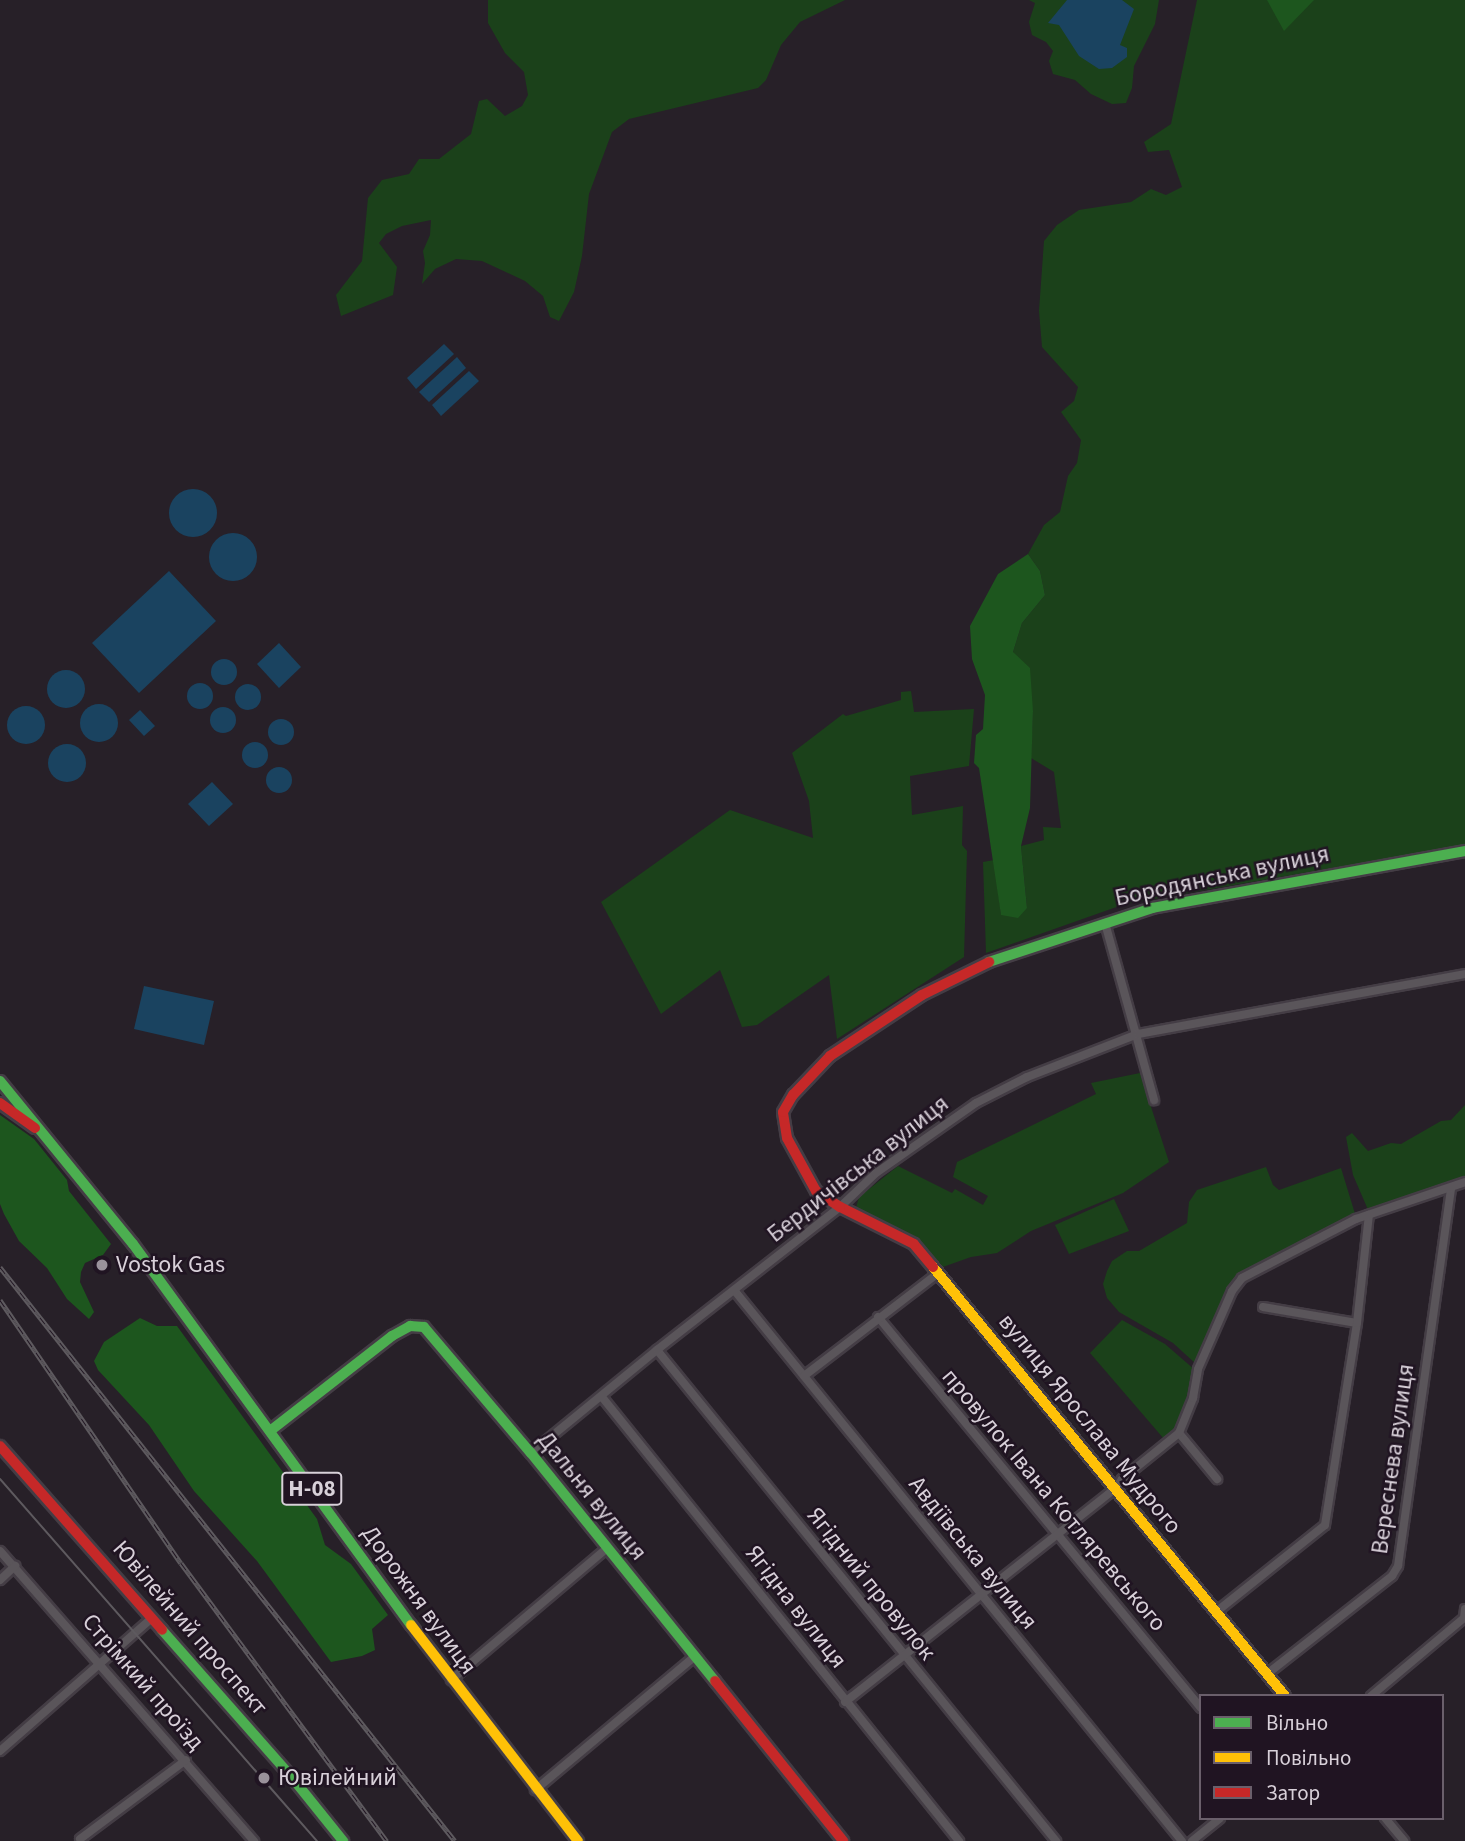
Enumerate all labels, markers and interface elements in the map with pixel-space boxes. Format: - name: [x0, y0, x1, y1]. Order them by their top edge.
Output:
- street label: Бородянська вулиця: [1112, 839, 1332, 913]
- street label: Бердичівська вулиця: [762, 1089, 954, 1249]
- place label: Vostok Gas: [116, 1251, 225, 1279]
- marker: Vostok Gas: [94, 1257, 110, 1273]
- street label: вулиця Ярослава Мудрого: [992, 1308, 1188, 1540]
- street label: Вереснева вулиця: [1365, 1362, 1421, 1556]
- street label: провулок Івана Котляревського: [936, 1363, 1172, 1637]
- street label: Дальня вулиця: [531, 1426, 653, 1566]
- road number: Н-08: [280, 1470, 344, 1508]
- street label: Авдіївська вулиця: [902, 1471, 1044, 1635]
- street label: Ягідний провулок: [801, 1502, 941, 1666]
- street label: Дорожня вулиця: [355, 1520, 483, 1680]
- street label: Ювілейний проспект: [106, 1535, 274, 1721]
- street label: Ягідна вулиця: [739, 1540, 853, 1674]
- street label: Стрімкий проїзд: [76, 1608, 210, 1756]
- legend: [1199, 1694, 1444, 1820]
- text: Вільно: [1266, 1708, 1328, 1738]
- text: Повільно: [1266, 1743, 1351, 1773]
- place label: Ювілейний: [278, 1764, 397, 1792]
- marker: Ювілейний: [256, 1770, 272, 1786]
- text: Затор: [1266, 1778, 1320, 1808]

